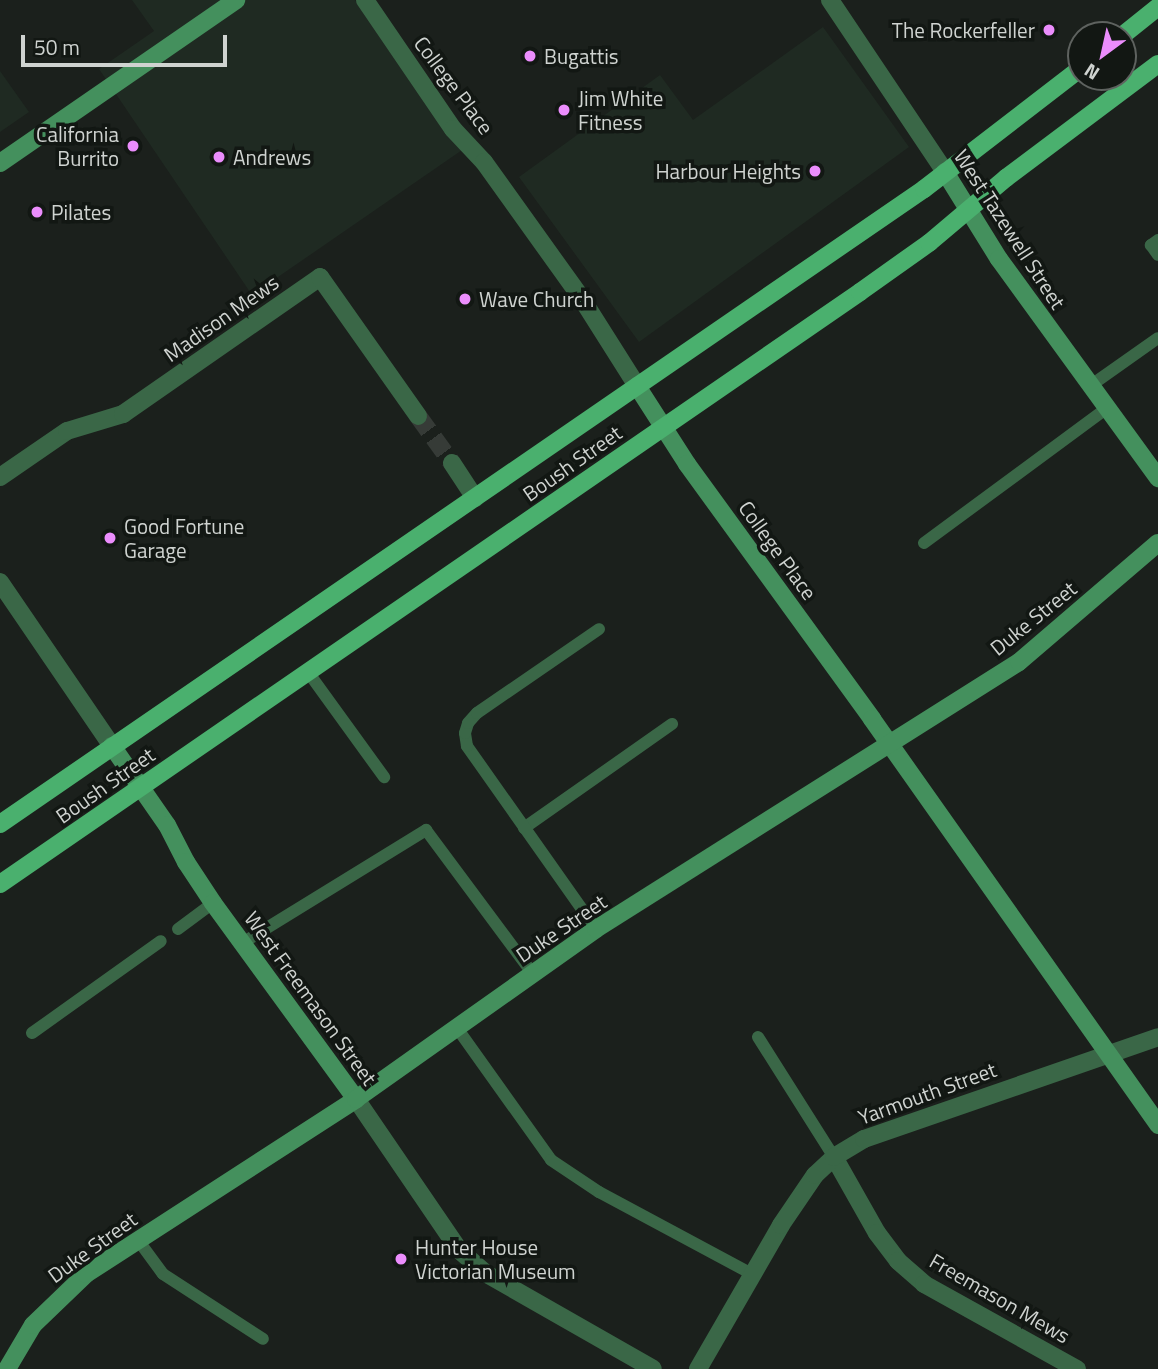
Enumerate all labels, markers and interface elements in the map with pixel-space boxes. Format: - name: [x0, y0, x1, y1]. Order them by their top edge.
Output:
- place label: The Rockerfeller: [892, 17, 1035, 43]
- scale bar: [24, 21, 231, 65]
- north arrow: [1067, 21, 1137, 91]
- marker: The Rockerfeller: [1041, 22, 1057, 38]
- text: 50 m: [34, 31, 80, 63]
- street label: College Place: [409, 31, 499, 139]
- place label: Bugattis: [544, 43, 619, 69]
- marker: Bugattis: [522, 48, 538, 64]
- text: N: [1078, 57, 1105, 88]
- place label: Jim White Fitness: [578, 85, 663, 135]
- marker: Jim White Fitness: [556, 102, 572, 118]
- place label: California Burrito: [36, 121, 119, 171]
- marker: California Burrito: [125, 138, 141, 154]
- place label: Andrews: [233, 144, 311, 170]
- street label: West Tazewell Street: [949, 144, 1071, 314]
- marker: Andrews: [211, 149, 227, 165]
- place label: Harbour Heights: [655, 158, 801, 184]
- marker: Harbour Heights: [807, 163, 823, 179]
- place label: Pilates: [51, 199, 111, 225]
- marker: Pilates: [29, 204, 45, 220]
- street label: Madison Mews: [159, 269, 283, 367]
- place label: Wave Church: [479, 286, 594, 312]
- marker: Wave Church: [457, 291, 473, 307]
- street label: Boush Street: [518, 420, 626, 506]
- street label: College Place: [734, 496, 822, 604]
- place label: Good Fortune Garage: [124, 513, 244, 563]
- marker: Good Fortune Garage: [102, 530, 118, 546]
- street label: Duke Street: [985, 576, 1081, 660]
- street label: Boush Street: [51, 742, 159, 828]
- street label: Duke Street: [511, 889, 611, 967]
- street label: West Freemason Street: [240, 906, 382, 1090]
- street label: Yarmouth Street: [855, 1056, 999, 1130]
- street label: Duke Street: [43, 1206, 141, 1288]
- place label: Hunter House Victorian Museum: [415, 1234, 576, 1284]
- street label: Freemason Mews: [926, 1248, 1074, 1348]
- marker: Hunter House Victorian Museum: [393, 1251, 409, 1267]

